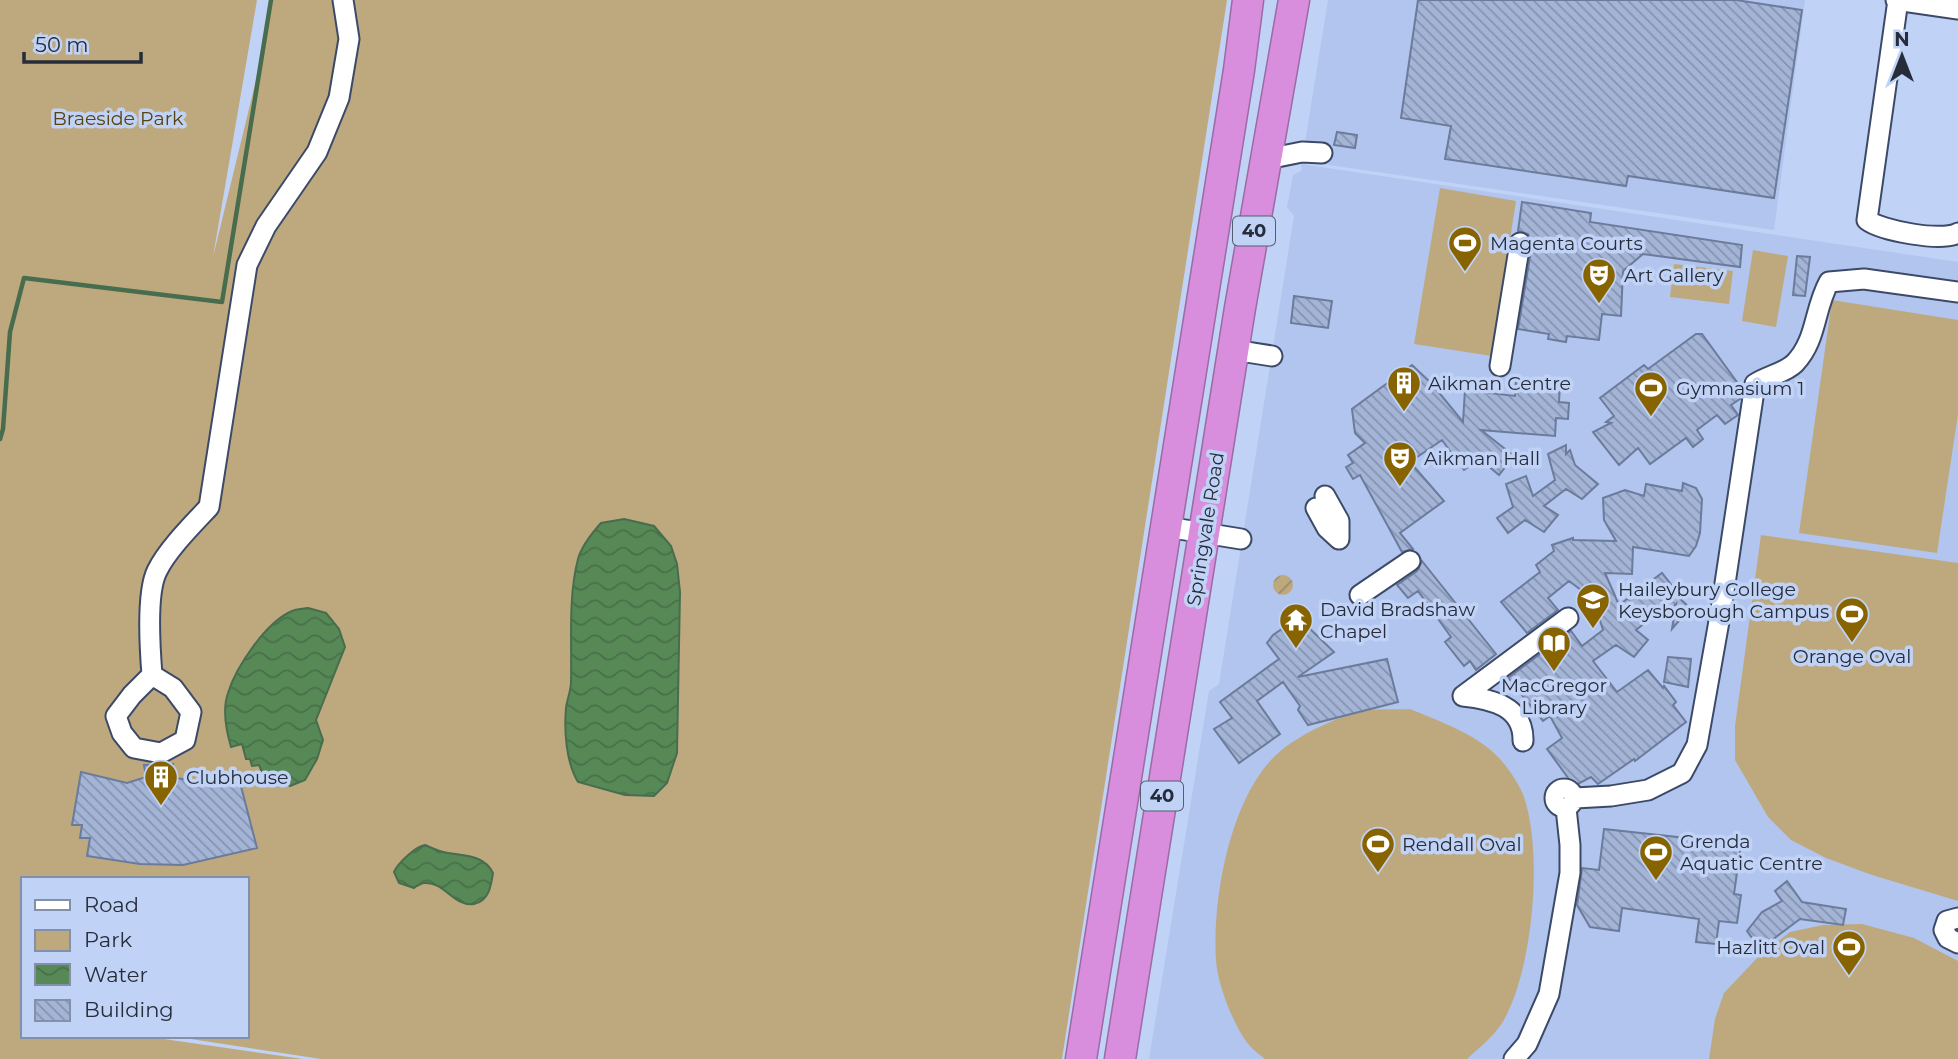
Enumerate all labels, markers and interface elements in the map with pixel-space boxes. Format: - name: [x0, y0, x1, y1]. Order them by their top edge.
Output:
- scale bar: [24, 21, 142, 65]
- north arrow: [1867, 21, 1937, 91]
- text: N: [1894, 28, 1910, 51]
- text: 50 m: [35, 32, 89, 57]
- park label: Braeside Park: [53, 107, 184, 130]
- road number: 40: [1233, 216, 1275, 246]
- sports icon: Magenta Courts: [1446, 224, 1484, 273]
- place label: Magenta Courts: [1490, 232, 1643, 255]
- theatre icon: Art Gallery: [1580, 256, 1618, 305]
- place label: Art Gallery: [1624, 264, 1724, 287]
- building icon: Aikman Centre: [1385, 364, 1423, 413]
- sports icon: Gymnasium 1: [1632, 369, 1670, 418]
- place label: Aikman Centre: [1428, 372, 1571, 395]
- place label: Gymnasium 1: [1676, 377, 1804, 400]
- theatre icon: Aikman Hall: [1381, 439, 1419, 488]
- place label: Aikman Hall: [1424, 447, 1540, 470]
- street label: Springvale Road: [1182, 451, 1229, 608]
- place label: Haileybury College Keysborough Campus: [1618, 578, 1829, 623]
- school or university icon: Haileybury College Keysborough Campus: [1574, 581, 1612, 630]
- sports icon: Orange Oval: [1833, 595, 1871, 644]
- place label: David Bradshaw Chapel: [1320, 598, 1475, 643]
- temple icon: David Bradshaw Chapel: [1277, 601, 1315, 650]
- library icon: MacGregor Library: [1535, 624, 1573, 673]
- place label: Orange Oval: [1793, 645, 1911, 668]
- place label: MacGregor Library: [1501, 674, 1607, 719]
- building icon: Clubhouse: [142, 758, 180, 807]
- place label: Clubhouse: [186, 766, 289, 789]
- road number: 40: [1141, 782, 1183, 810]
- sports icon: Rendall Oval: [1359, 825, 1397, 874]
- place label: Grenda Aquatic Centre: [1680, 830, 1823, 875]
- place label: Rendall Oval: [1402, 833, 1522, 856]
- sports icon: Grenda Aquatic Centre: [1637, 833, 1675, 882]
- legend: [21, 877, 248, 1038]
- text: Road: [84, 892, 139, 917]
- text: Park: [84, 927, 132, 952]
- sports icon: Hazlitt Oval: [1830, 928, 1868, 977]
- place label: Hazlitt Oval: [1716, 936, 1825, 959]
- text: Water: [84, 962, 148, 987]
- text: Building: [84, 997, 174, 1022]

